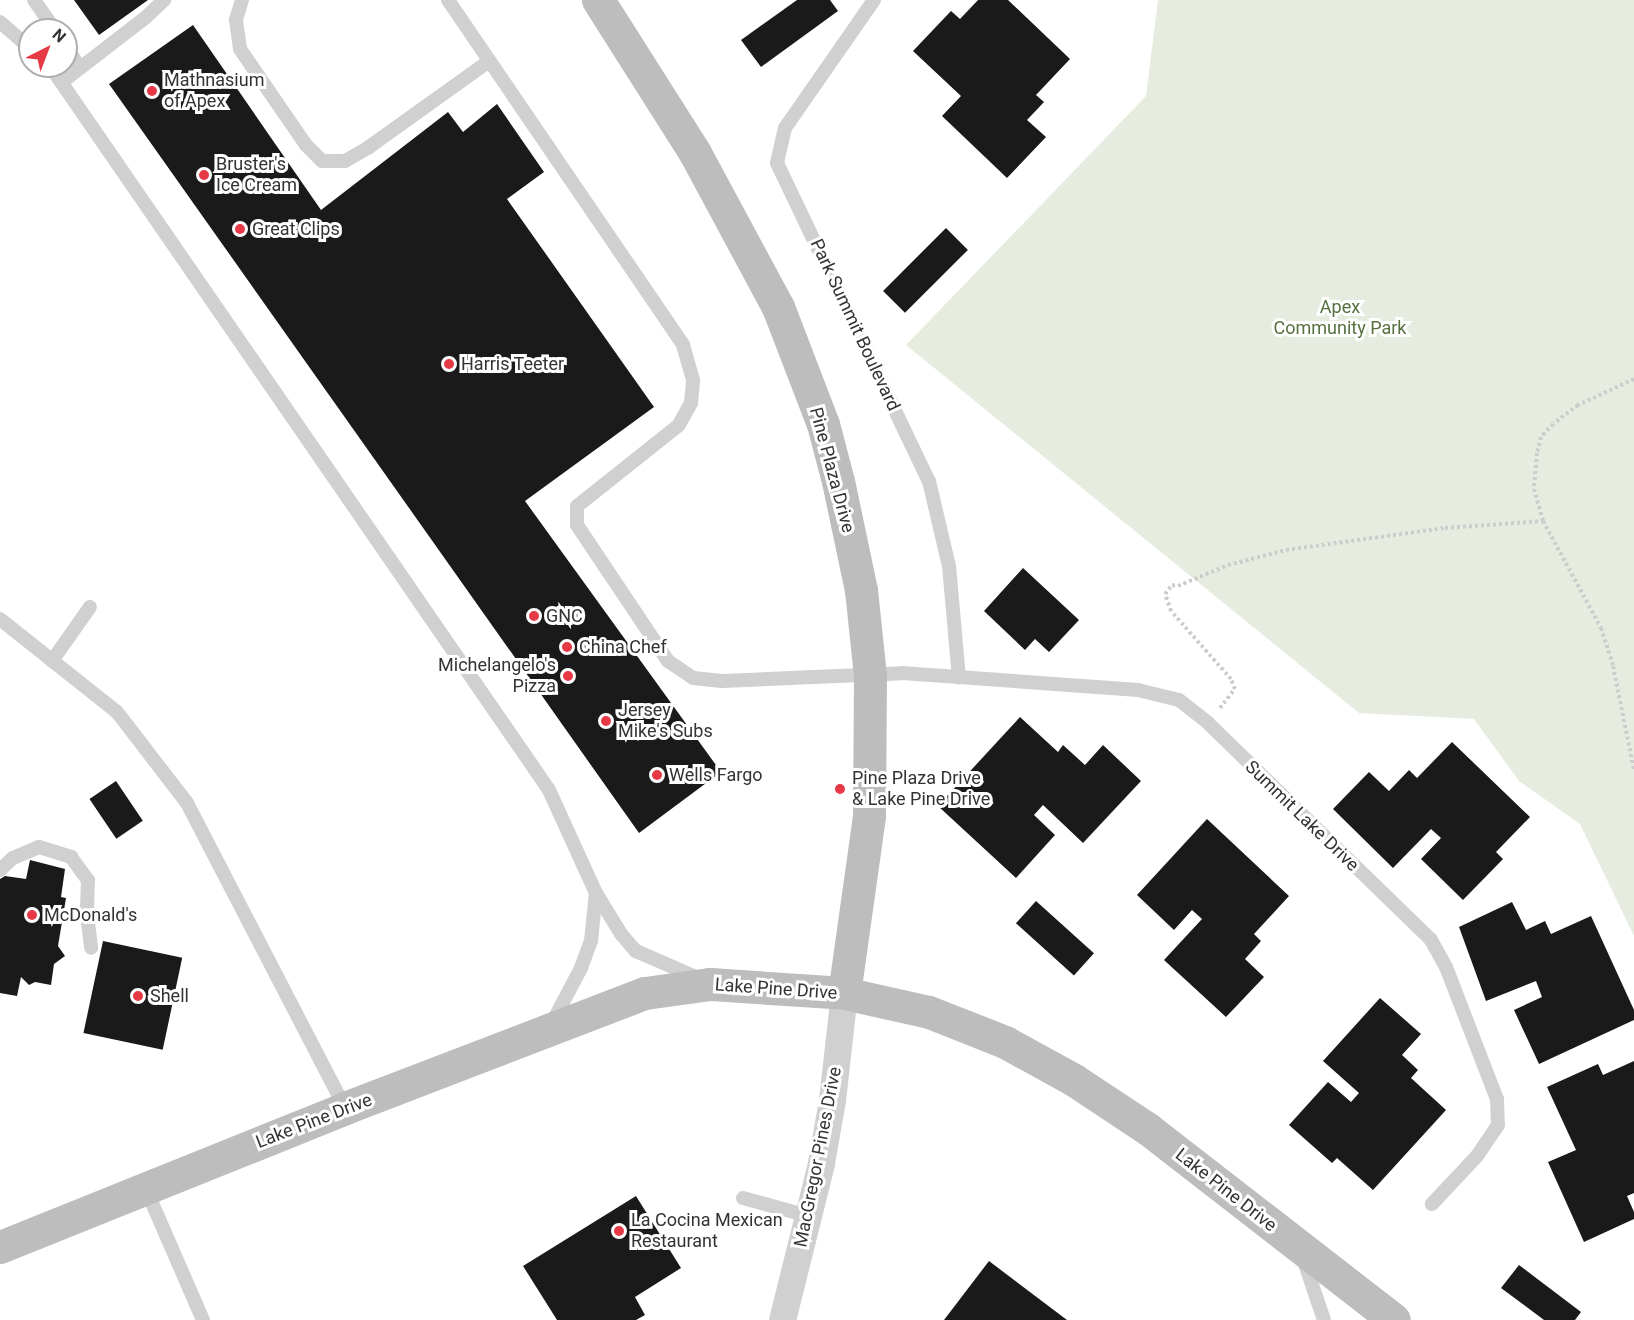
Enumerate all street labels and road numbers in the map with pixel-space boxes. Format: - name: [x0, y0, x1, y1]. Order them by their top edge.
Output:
- street label: Park Summit Boulevard: [806, 236, 904, 414]
- street label: Pine Plaza Drive: [805, 405, 859, 535]
- street label: Summit Lake Drive: [1241, 756, 1363, 876]
- street label: Lake Pine Drive: [714, 974, 838, 1004]
- street label: MacGregor Pines Drive: [790, 1065, 846, 1249]
- street label: Lake Pine Drive: [253, 1089, 375, 1153]
- street label: Lake Pine Drive: [1171, 1144, 1281, 1236]

